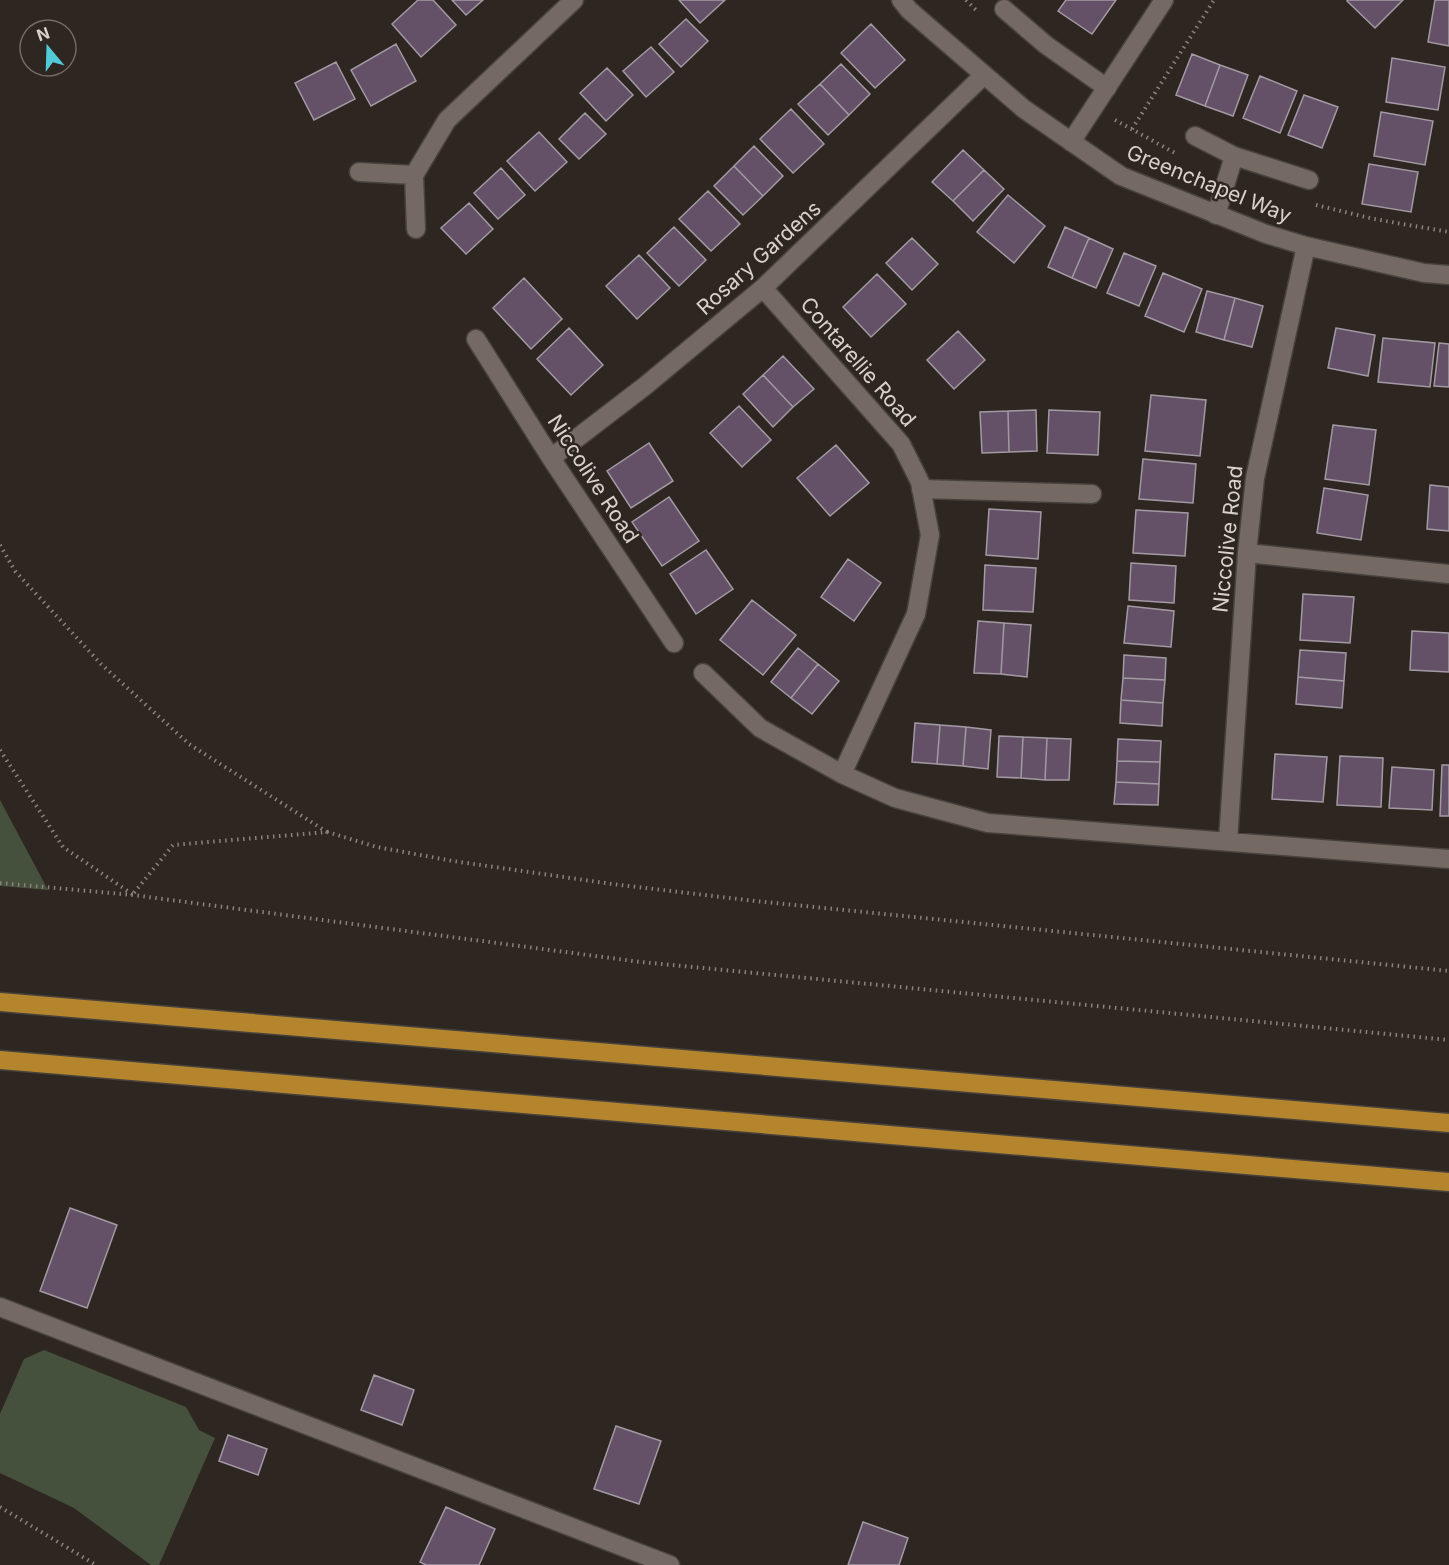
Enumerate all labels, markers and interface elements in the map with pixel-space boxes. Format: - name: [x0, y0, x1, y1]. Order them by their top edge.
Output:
- north arrow: [18, 18, 78, 78]
- text: N: [34, 22, 52, 45]
- street label: Greenchapel Way: [1123, 139, 1295, 228]
- street label: Rosary Gardens: [692, 195, 826, 320]
- street label: Contarellie Road: [795, 292, 921, 431]
- street label: Niccolive Road: [543, 410, 644, 548]
- street label: Niccolive Road: [1207, 464, 1248, 614]

